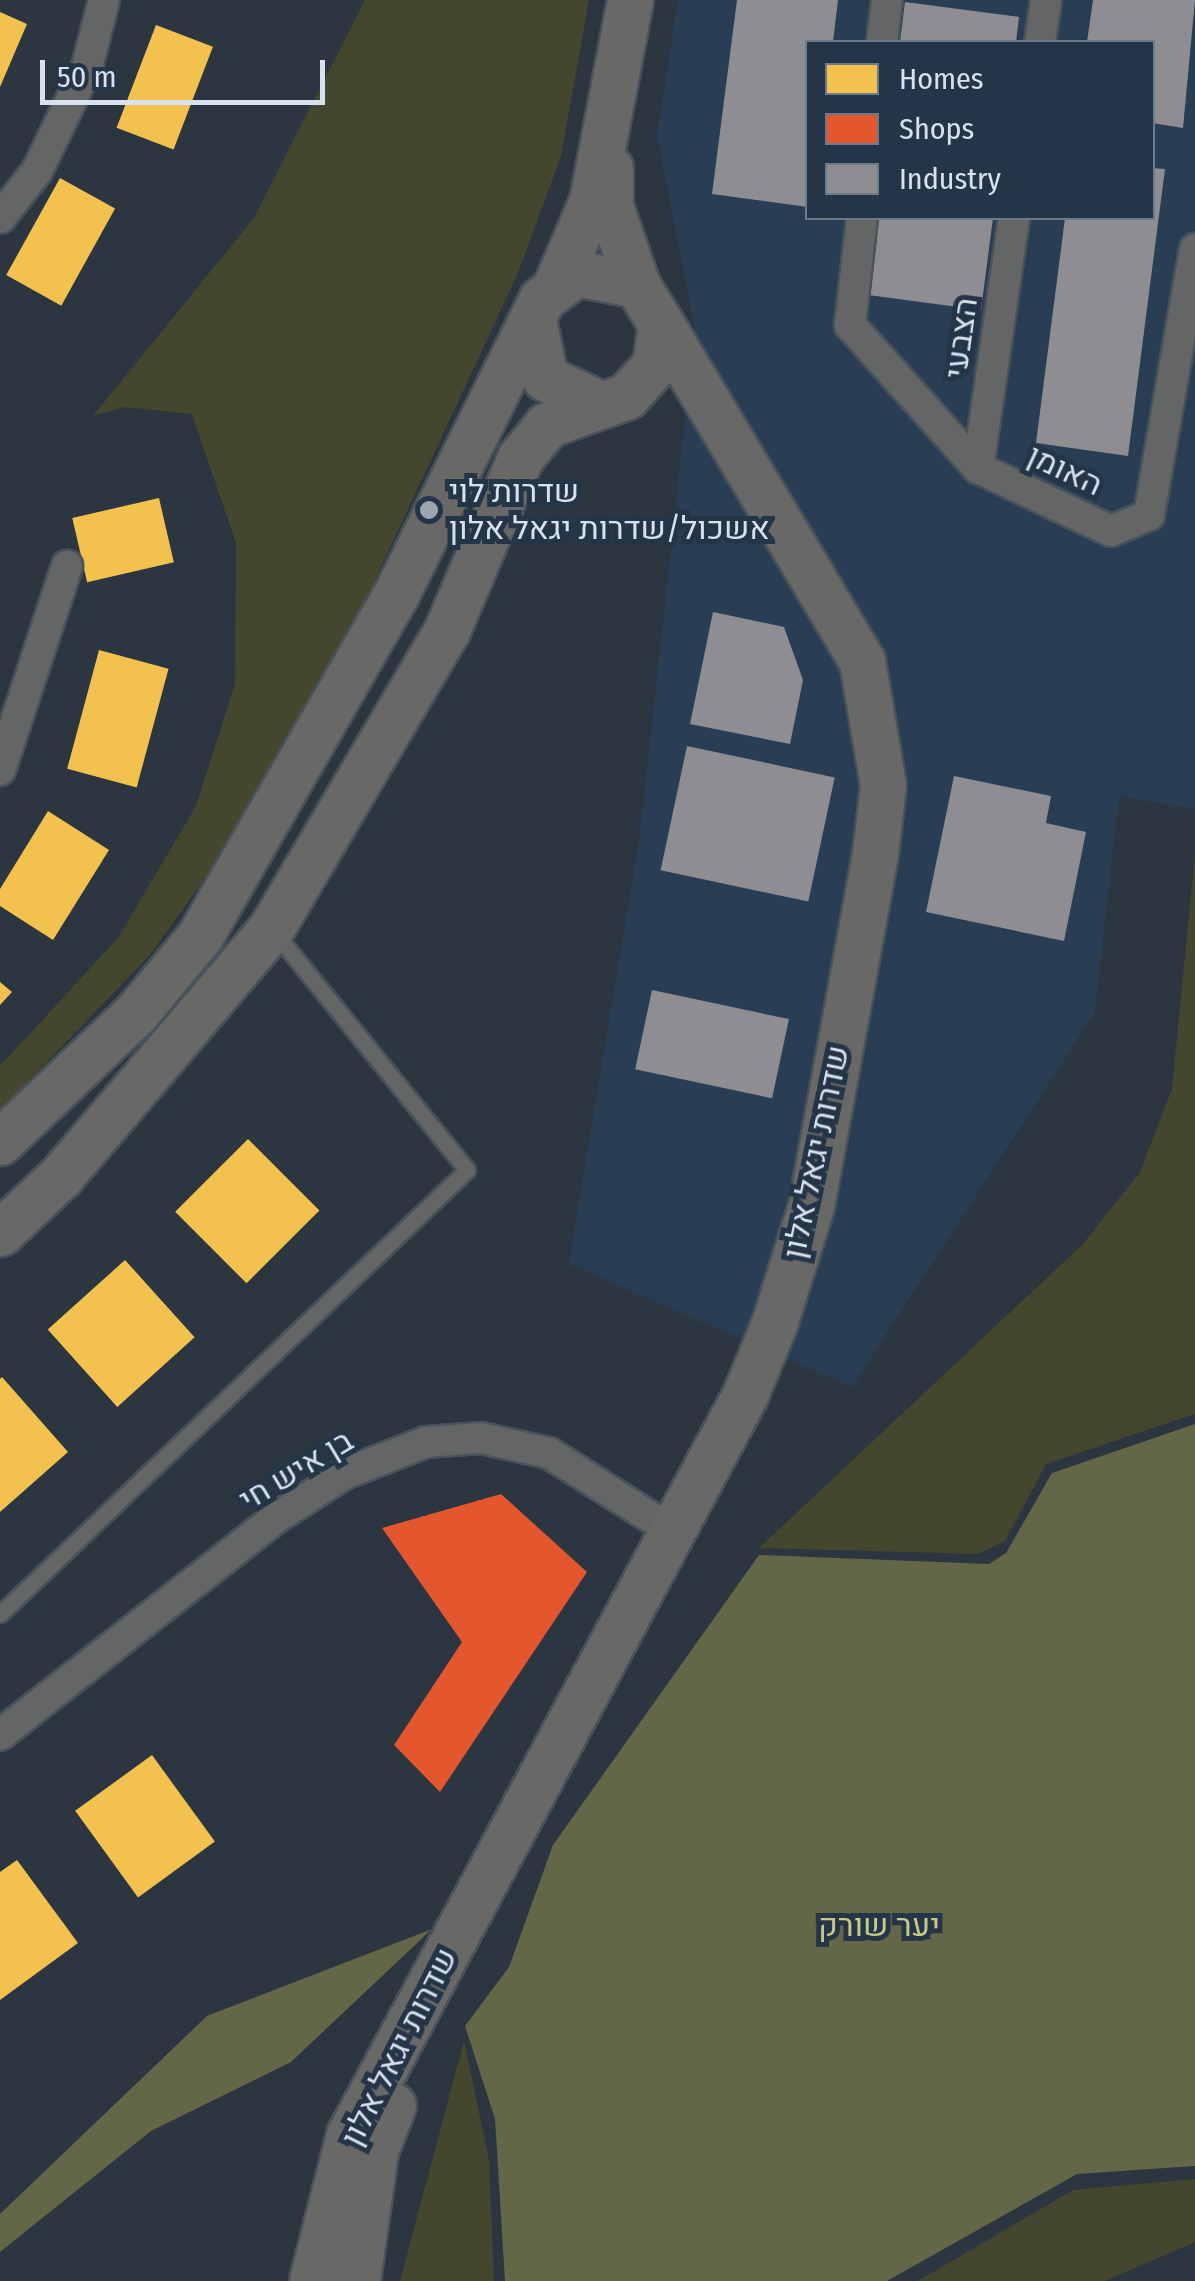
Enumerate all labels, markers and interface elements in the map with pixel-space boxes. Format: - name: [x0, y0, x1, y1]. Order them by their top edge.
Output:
- scale bar: [45, 40, 330, 102]
- legend: [805, 40, 1155, 220]
- text: 50 m: [57, 59, 117, 95]
- text: Homes: [899, 61, 984, 97]
- text: Shops: [899, 111, 974, 147]
- text: Industry: [899, 161, 1001, 197]
- street label: הצבעי: [936, 295, 986, 381]
- street label: האומן: [1021, 436, 1109, 504]
- place label: שדרות לוי אשכול/שדרות יגאל אלון: [449, 473, 770, 548]
- marker: שדרות לוי אשכול/שדרות יגאל אלון: [418, 499, 440, 521]
- street label: שדרות יגאל אלון: [775, 1042, 857, 1262]
- street label: בן איש חי: [232, 1421, 360, 1519]
- park label: יער שורק: [818, 1906, 940, 1944]
- street label: שדרות יגאל אלון: [333, 1942, 465, 2152]

